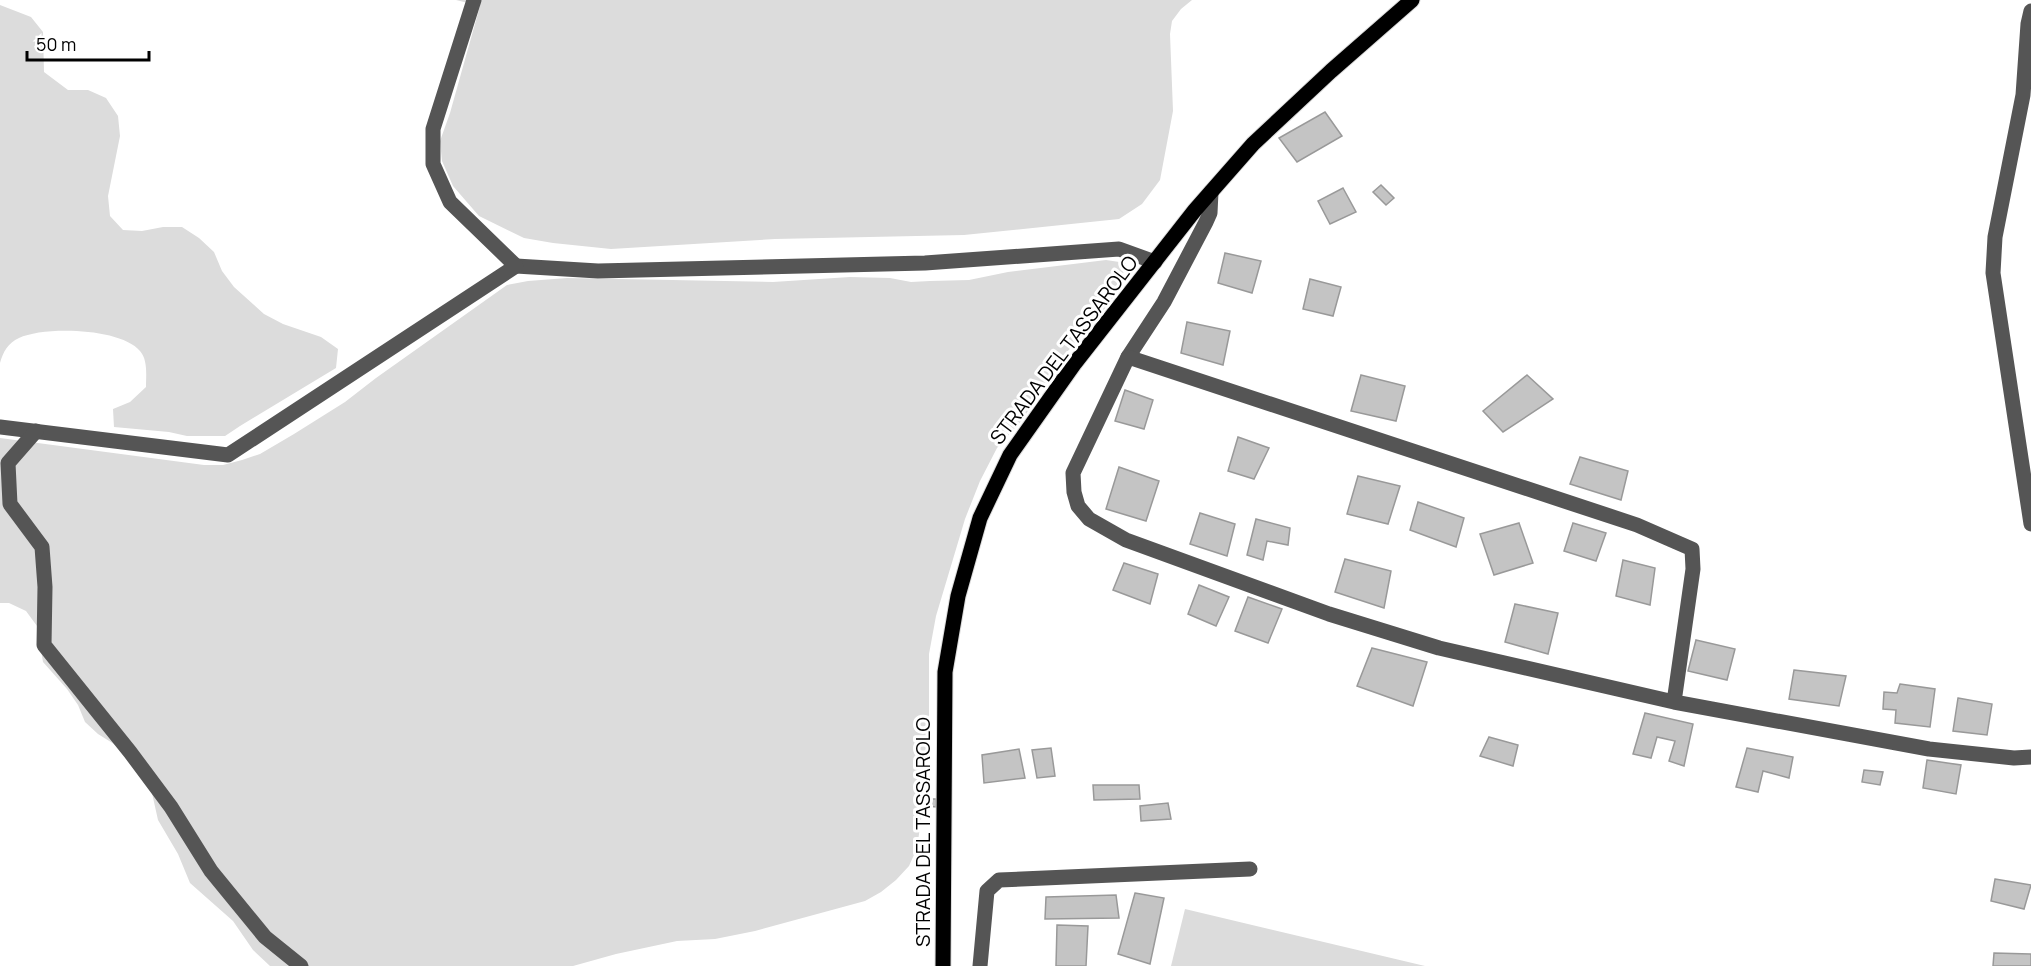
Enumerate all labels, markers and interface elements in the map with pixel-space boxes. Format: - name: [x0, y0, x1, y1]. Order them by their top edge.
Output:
- scale bar: [27, 24, 148, 62]
- text: 50 m: [36, 32, 76, 56]
- street label: STRADA DEL TASSAROLO: [984, 250, 1144, 450]
- street label: STRADA DEL TASSAROLO: [909, 717, 936, 947]

